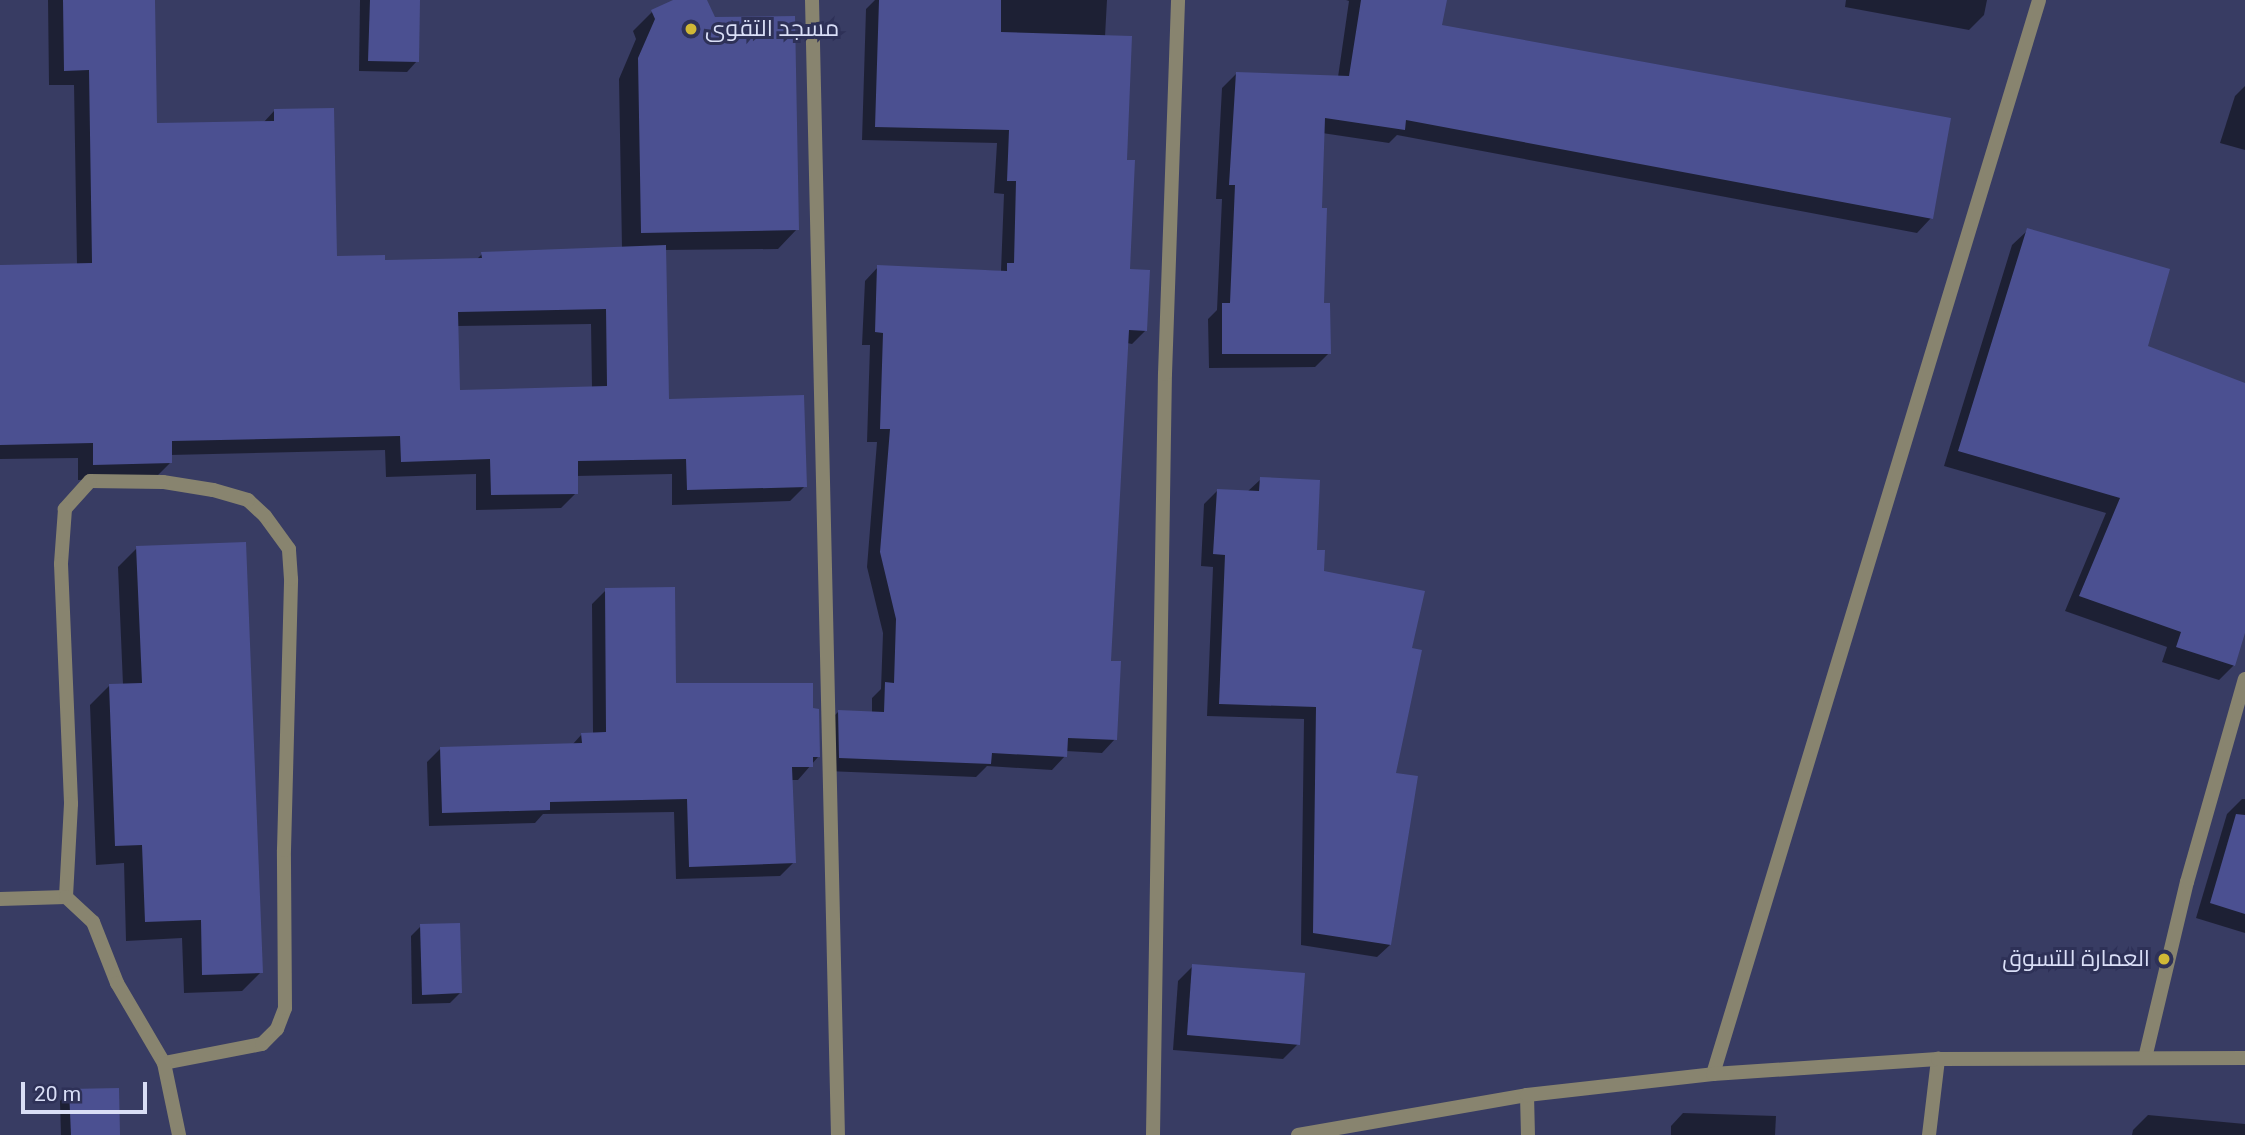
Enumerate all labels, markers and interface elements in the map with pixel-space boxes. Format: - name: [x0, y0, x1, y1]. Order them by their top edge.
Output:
- place label: مسجد التقوى: [705, 15, 839, 43]
- marker: مسجد التقوى: [683, 21, 699, 37]
- place label: العمارة للتسوق: [2002, 945, 2150, 973]
- marker: العمارة للتسوق: [2156, 951, 2172, 967]
- scale bar: [24, 1068, 150, 1112]
- text: 20 m: [34, 1082, 81, 1106]

